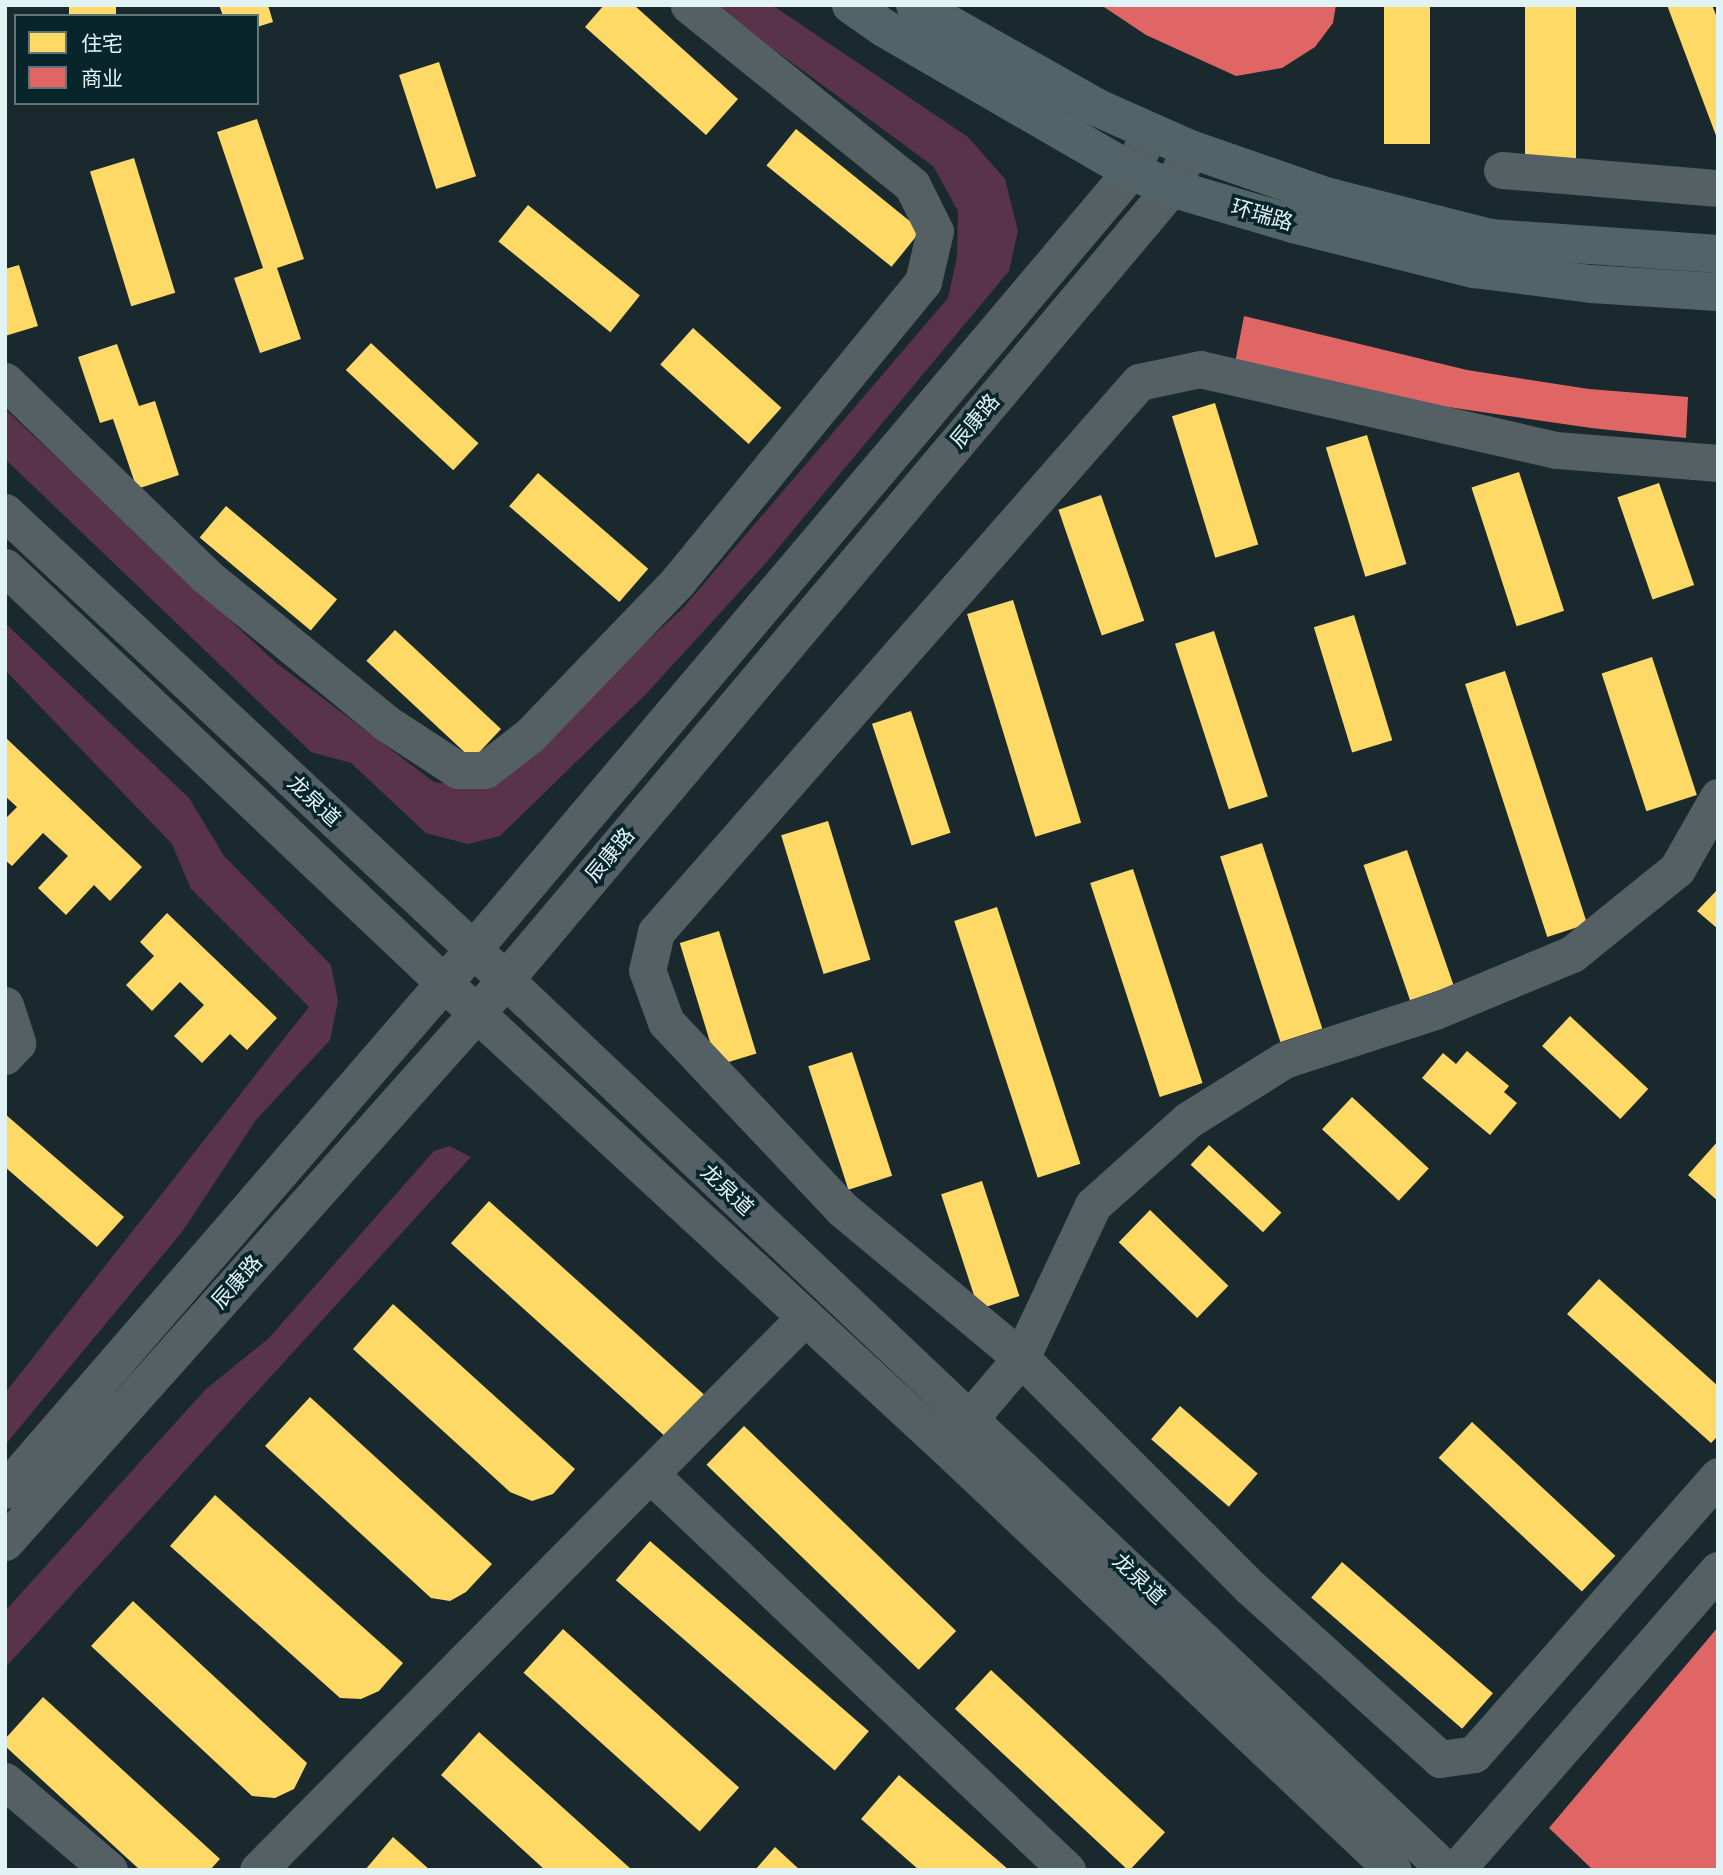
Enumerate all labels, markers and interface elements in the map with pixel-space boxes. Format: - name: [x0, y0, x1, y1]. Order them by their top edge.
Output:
- legend: [14, 14, 259, 105]
- text: 住宅: [81, 30, 123, 58]
- text: 商业: [81, 65, 123, 93]
- street label: 环瑞路: [1228, 194, 1296, 236]
- street label: 辰康路: [945, 389, 1005, 453]
- street label: 龙泉道: [282, 770, 346, 832]
- street label: 辰康路: [580, 823, 640, 887]
- street label: 龙泉道: [695, 1159, 759, 1221]
- street label: 辰康路: [207, 1250, 267, 1314]
- street label: 龙泉道: [1107, 1548, 1171, 1610]

